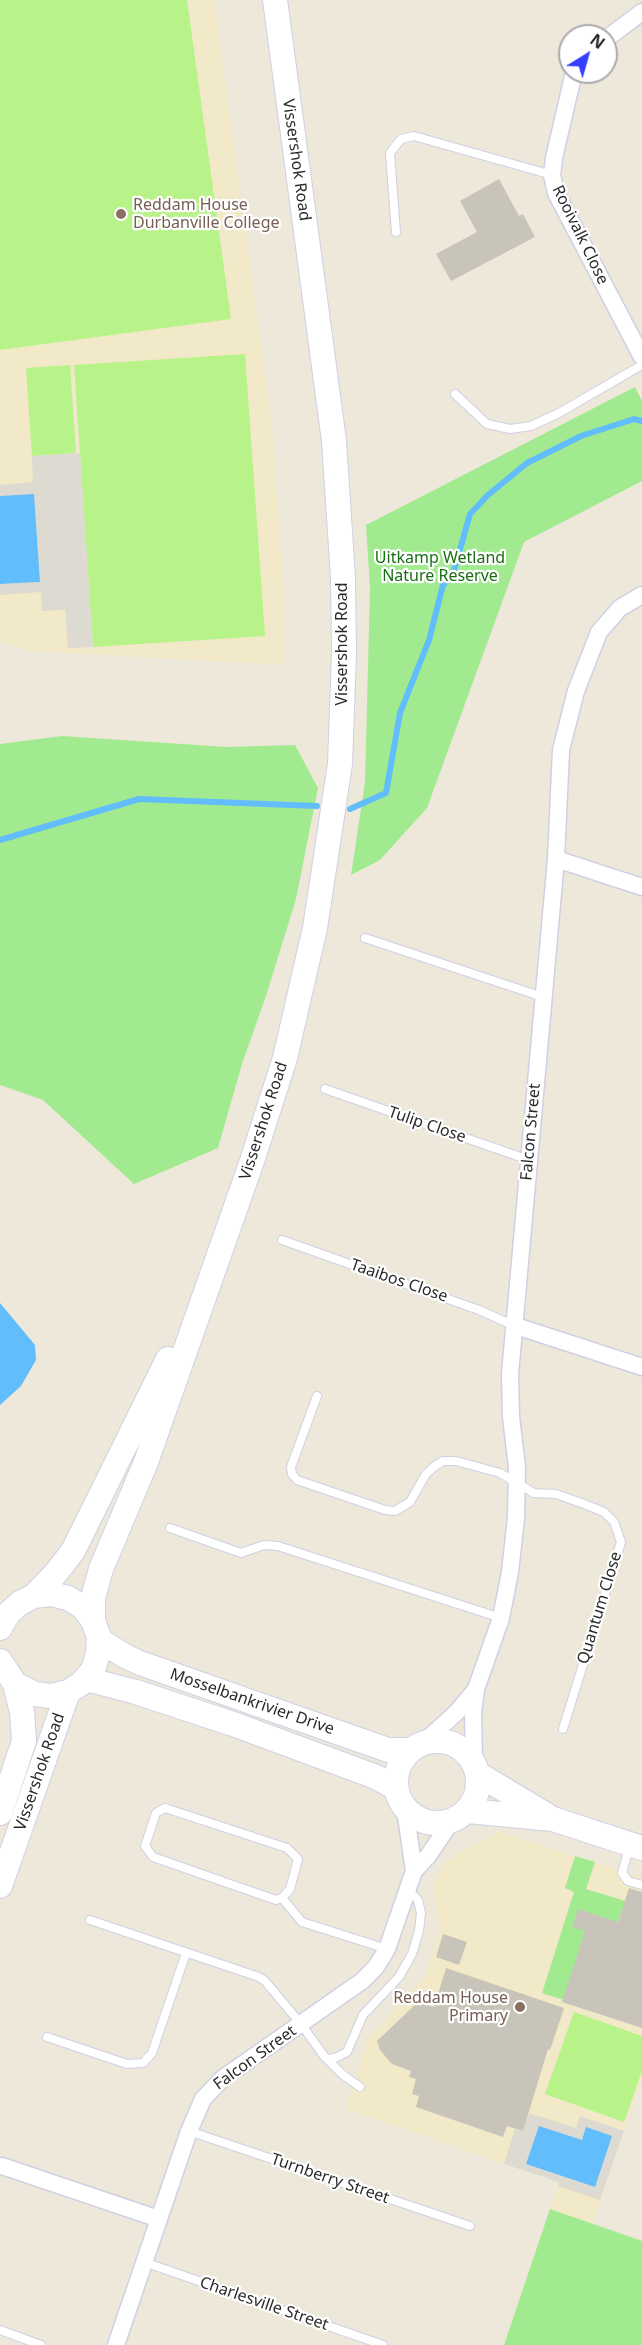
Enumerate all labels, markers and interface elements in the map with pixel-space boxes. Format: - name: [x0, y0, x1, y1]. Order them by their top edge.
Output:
- north arrow: [558, 24, 618, 84]
- text: N: [586, 29, 609, 54]
- street label: Vissershok Road: [278, 98, 314, 222]
- street label: Rooivalk Close: [548, 182, 612, 288]
- place label: Reddam House Durbanville College: [133, 195, 280, 233]
- marker: Reddam House Durbanville College: [114, 207, 128, 221]
- park label: Uitkamp Wetland Nature Reserve: [375, 548, 505, 586]
- street label: Vissershok Road: [332, 582, 352, 706]
- street label: Vissershok Road: [236, 1060, 292, 1182]
- street label: Falcon Street: [517, 1083, 545, 1181]
- street label: Tulip Close: [386, 1103, 468, 1147]
- street label: Taaibos Close: [348, 1255, 450, 1307]
- street label: Quantum Close: [574, 1549, 626, 1667]
- street label: Mosselbankrivier Drive: [167, 1665, 337, 1739]
- street label: Vissershok Road: [11, 1711, 69, 1833]
- place label: Reddam House Primary: [393, 1988, 508, 2026]
- marker: Reddam House Primary: [513, 2000, 527, 2014]
- street label: Falcon Street: [210, 2022, 300, 2094]
- street label: Turnberry Street: [268, 2150, 392, 2208]
- street label: Charlesville Street: [197, 2273, 331, 2335]

